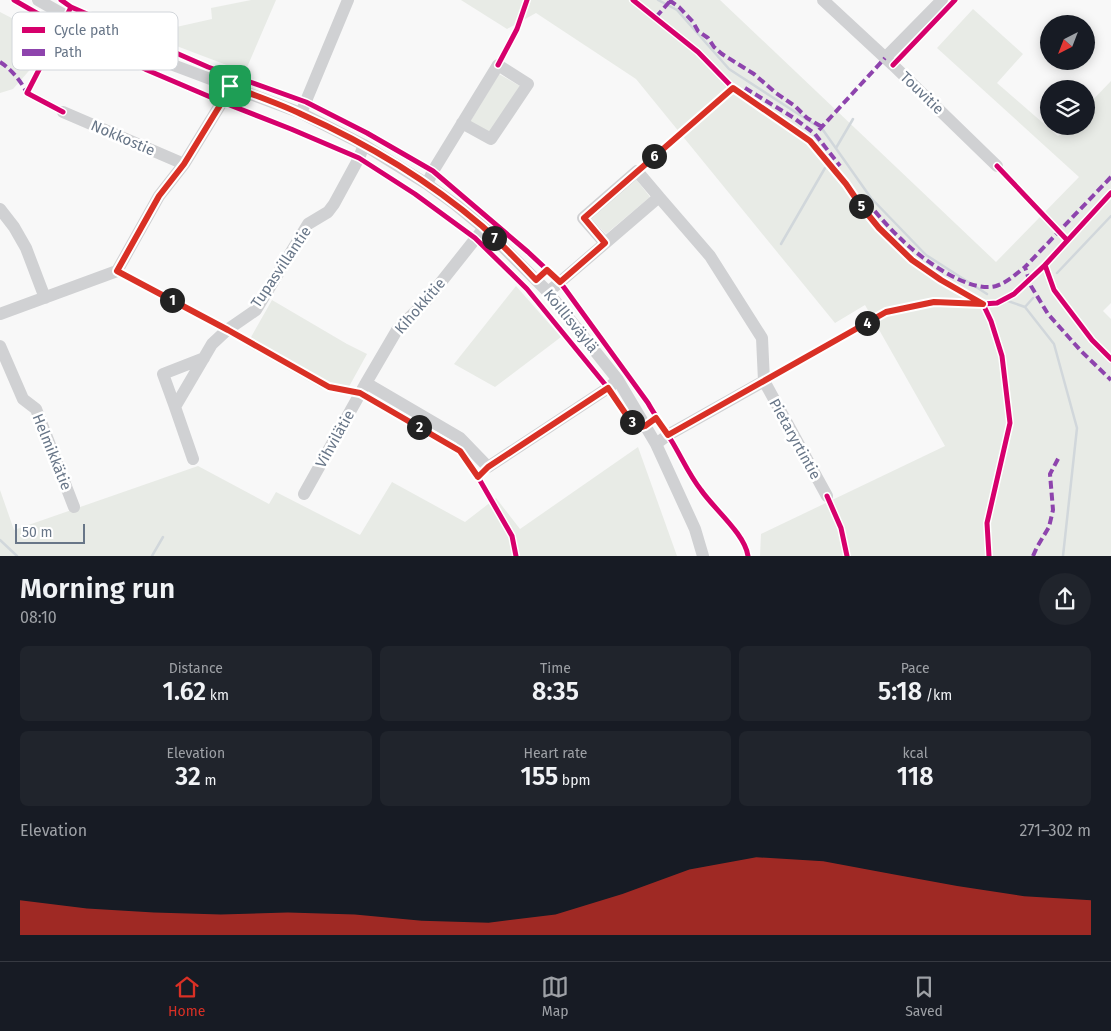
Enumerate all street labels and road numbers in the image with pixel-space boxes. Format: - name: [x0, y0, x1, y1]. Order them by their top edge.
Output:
- street label: Touvitie: [896, 68, 948, 118]
- street label: Nokkostie: [88, 116, 158, 160]
- street label: Tupasvillantie: [247, 223, 315, 311]
- street label: Kihokkitie: [391, 274, 449, 338]
- street label: Koillisväylä: [540, 286, 602, 356]
- street label: Pietaryrtintie: [765, 395, 825, 483]
- street label: Vihvilätie: [312, 407, 358, 471]
- street label: Helmikkätie: [28, 411, 76, 493]

